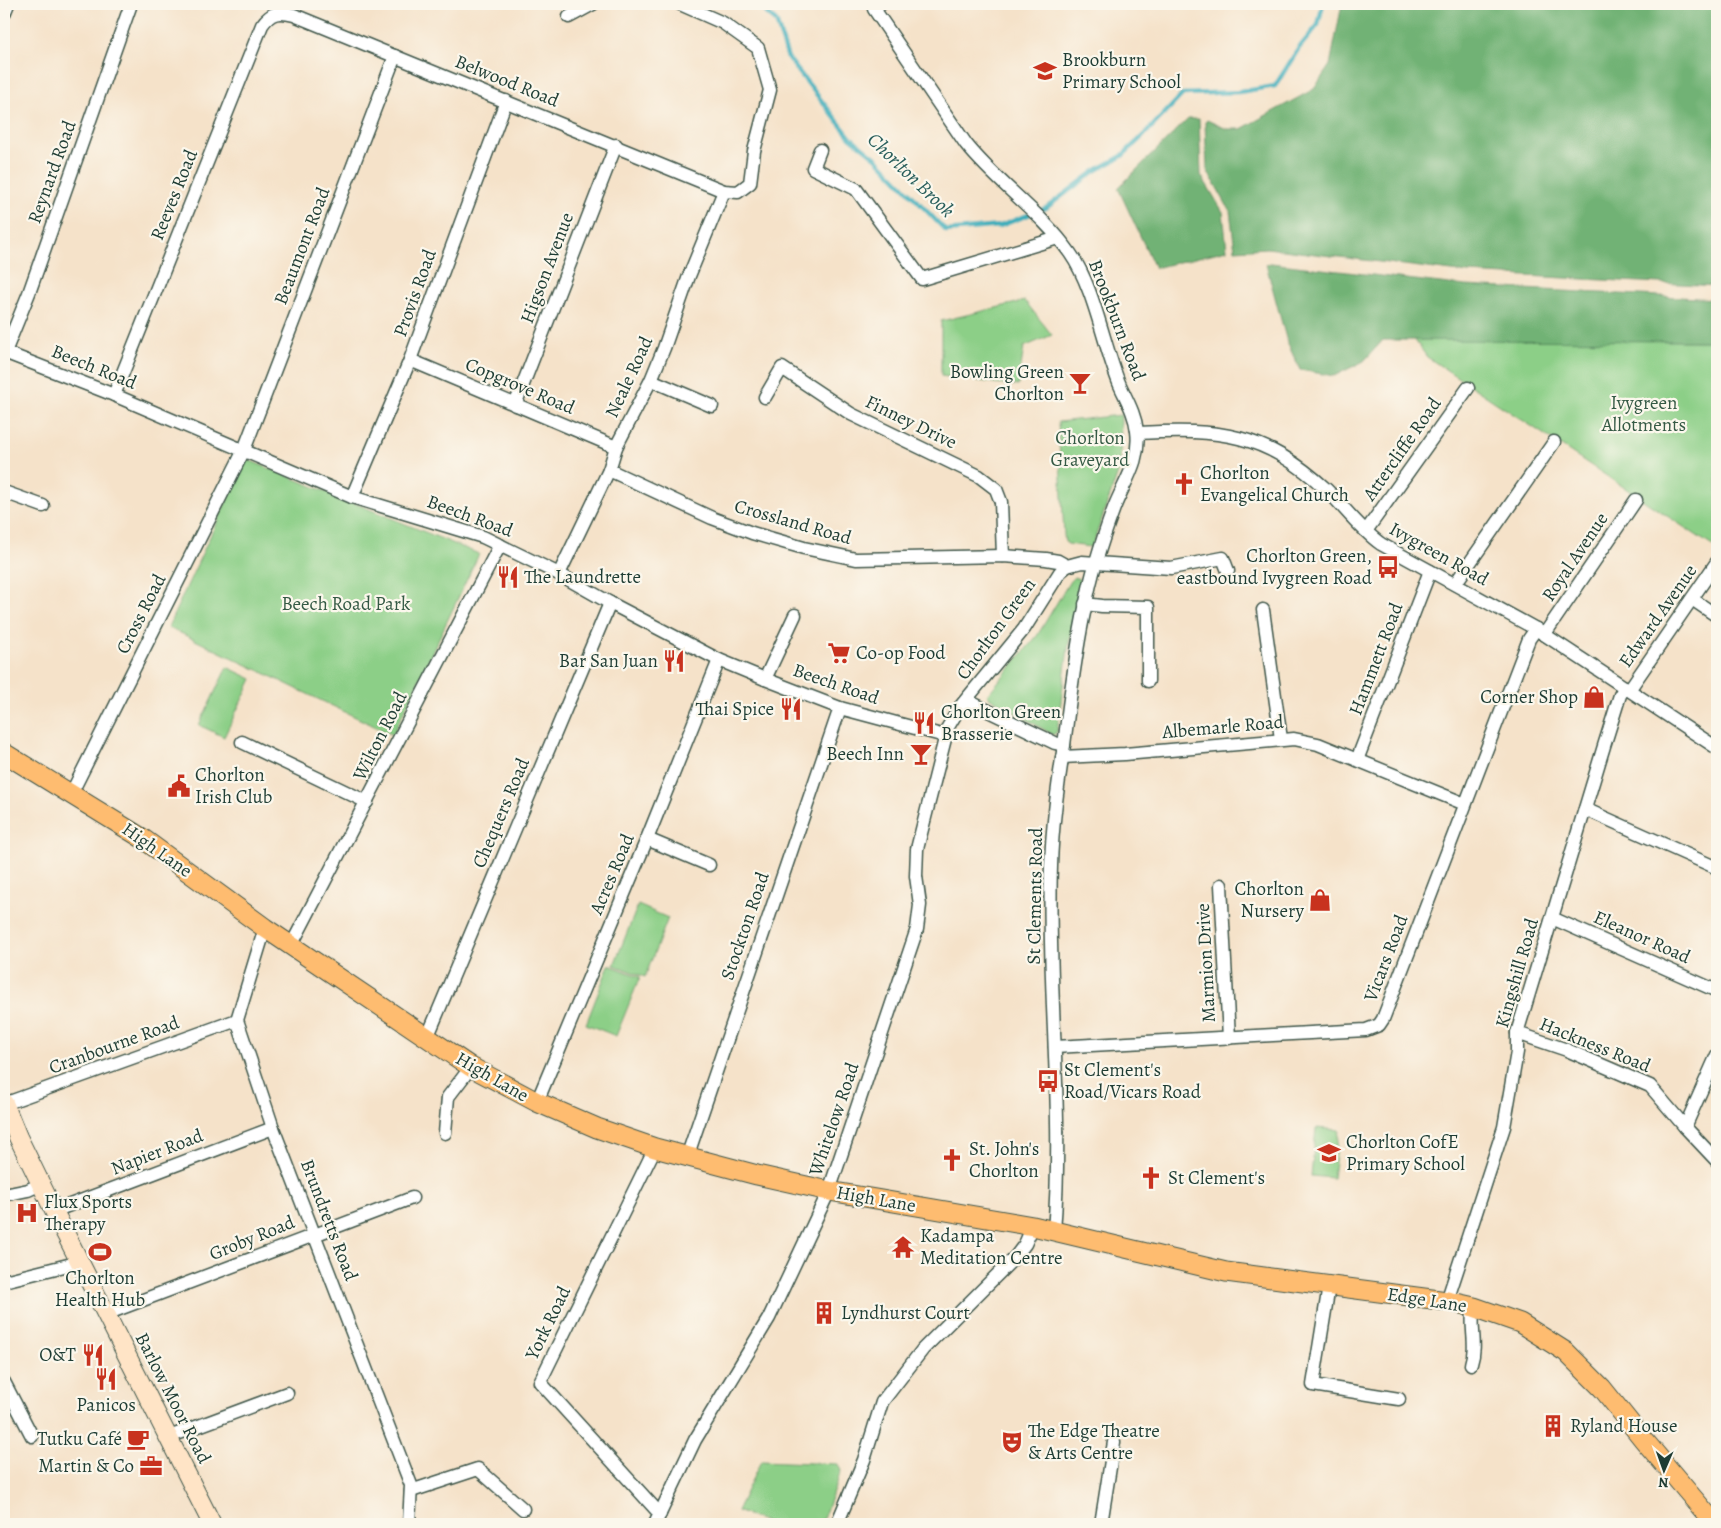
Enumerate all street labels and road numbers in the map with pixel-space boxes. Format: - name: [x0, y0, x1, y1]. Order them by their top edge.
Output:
- street label: Belwood Road: [451, 48, 564, 114]
- street label: Reynard Road: [21, 116, 83, 227]
- street label: Reeves Road: [144, 145, 204, 244]
- street label: Beaumont Road: [268, 183, 337, 309]
- street label: Higson Avenue: [514, 209, 580, 327]
- street label: Provis Road: [387, 245, 443, 340]
- street label: Brookburn Road: [1082, 256, 1152, 385]
- street label: Neale Road: [599, 331, 660, 422]
- street label: Beech Road: [48, 338, 141, 396]
- street label: Copgrove Road: [461, 351, 580, 421]
- street label: Finney Drive: [861, 389, 961, 455]
- street label: Attercliffe Road: [1356, 391, 1448, 507]
- street label: Beech Road: [423, 488, 517, 544]
- street label: Crossland Road: [731, 493, 855, 551]
- street label: Royal Avenue: [1536, 507, 1614, 607]
- street label: Ivygreen Road: [1385, 516, 1494, 592]
- street label: Edward Avenue: [1613, 559, 1703, 673]
- street label: Cross Road: [110, 569, 173, 659]
- street label: Chorlton Green: [950, 573, 1042, 685]
- street label: Hammett Road: [1343, 598, 1410, 719]
- street label: Beech Road: [789, 657, 883, 711]
- street label: Wilton Road: [346, 686, 414, 786]
- street label: Albemarle Road: [1160, 709, 1286, 745]
- street label: Chequers Road: [466, 753, 536, 872]
- street label: High Lane: [117, 816, 197, 884]
- street label: St Clements Road: [1021, 826, 1049, 965]
- street label: Acres Road: [583, 829, 641, 919]
- street label: Stockton Road: [714, 868, 776, 984]
- street label: Marmion Drive: [1190, 903, 1222, 1023]
- street label: Eleanor Road: [1589, 904, 1695, 970]
- street label: Vicars Road: [1357, 910, 1415, 1006]
- street label: Kingshill Road: [1489, 914, 1545, 1031]
- street label: Cranbourne Road: [45, 1009, 183, 1081]
- street label: Hackness Road: [1536, 1011, 1655, 1079]
- street label: High Lane: [451, 1046, 533, 1108]
- street label: Whitelow Road: [802, 1058, 866, 1180]
- street label: Napier Road: [107, 1122, 208, 1181]
- street label: Brundretts Road: [294, 1155, 364, 1285]
- street label: High Lane: [834, 1179, 918, 1219]
- street label: Groby Road: [205, 1209, 299, 1267]
- street label: York Road: [519, 1281, 577, 1365]
- street label: Edge Lane: [1385, 1281, 1469, 1319]
- street label: Barlow Moor Road: [129, 1328, 218, 1469]

